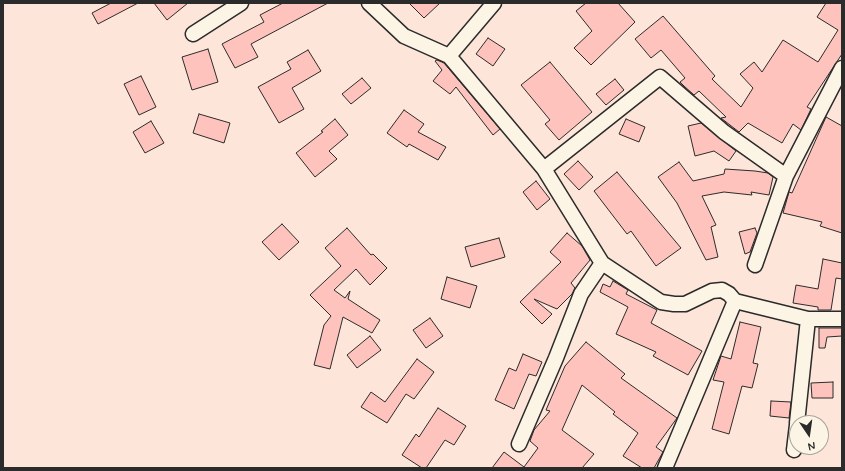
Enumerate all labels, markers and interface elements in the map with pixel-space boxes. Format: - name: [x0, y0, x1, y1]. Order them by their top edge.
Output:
- north arrow: [789, 415, 829, 455]
- text: N: [806, 438, 817, 453]

